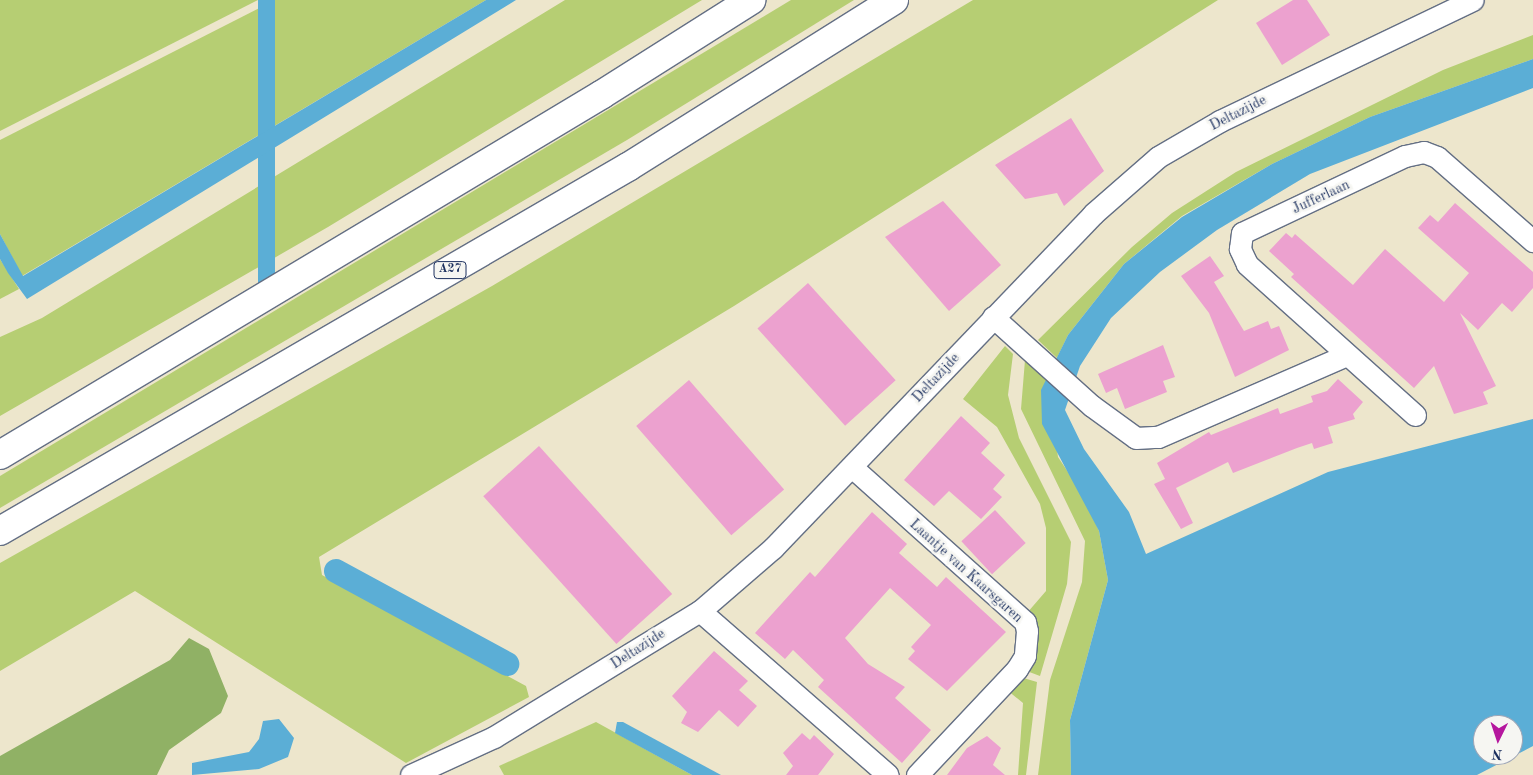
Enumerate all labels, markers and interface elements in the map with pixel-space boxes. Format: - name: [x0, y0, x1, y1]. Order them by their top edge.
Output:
- street label: Deltazijde: [1207, 92, 1269, 134]
- street label: Jufferlaan: [1290, 176, 1352, 218]
- road number: A27: [432, 260, 468, 280]
- street label: Deltazijde: [909, 350, 963, 406]
- street label: Laantje van Kaarsgaren: [906, 516, 1026, 626]
- street label: Deltazijde: [608, 625, 668, 673]
- north arrow: [1473, 715, 1523, 765]
- text: N: [1491, 747, 1503, 761]

